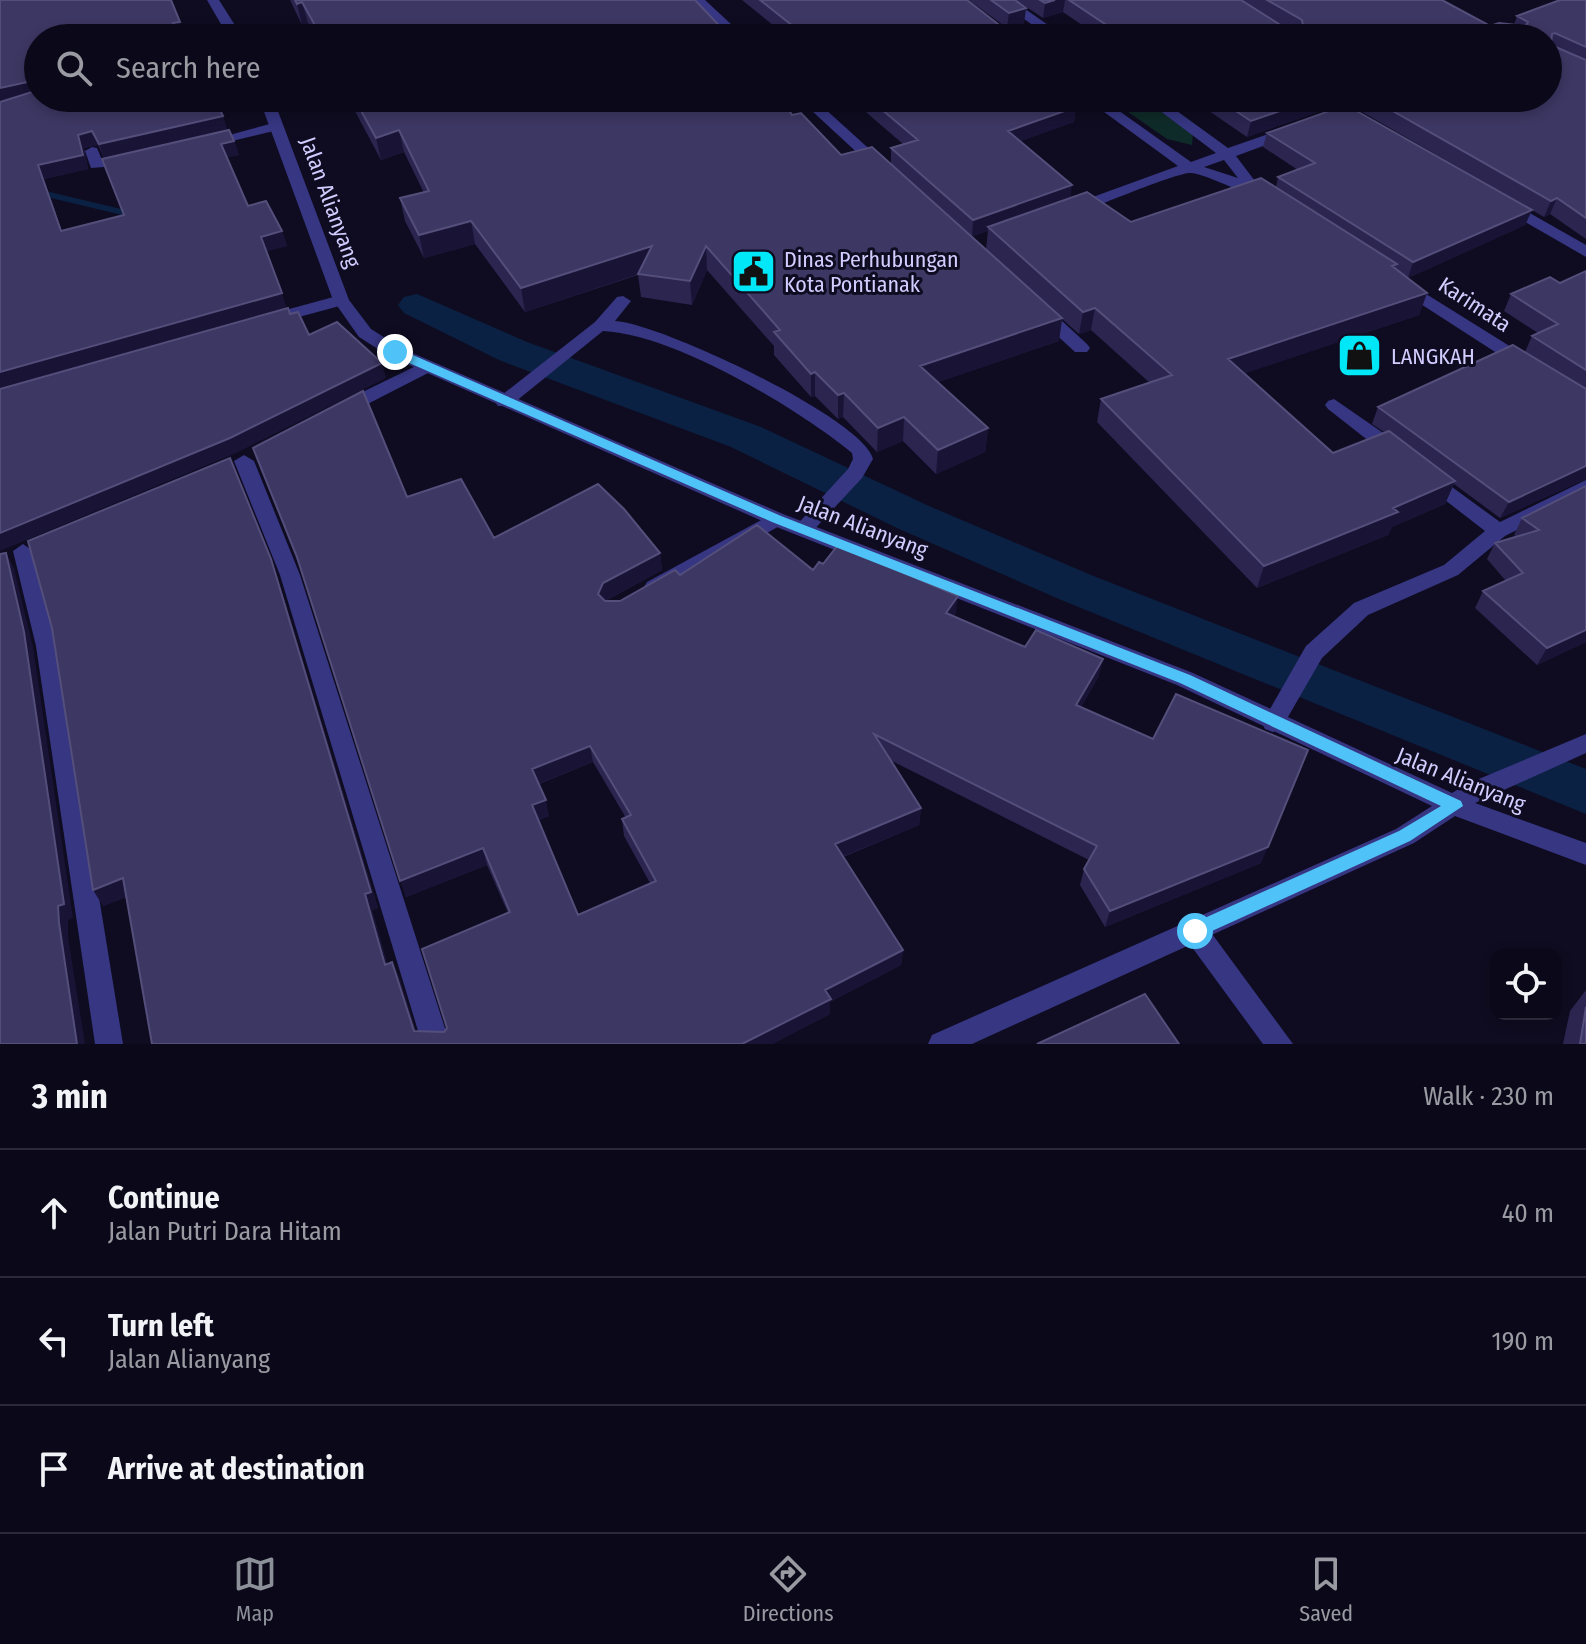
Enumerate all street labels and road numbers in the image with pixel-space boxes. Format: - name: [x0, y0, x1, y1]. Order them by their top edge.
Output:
- street label: Jalan Alianyang: [294, 133, 367, 272]
- street label: Karimata: [1433, 271, 1516, 338]
- street label: Jalan Alianyang: [794, 489, 932, 564]
- street label: Jalan Alianyang: [1392, 741, 1530, 818]

